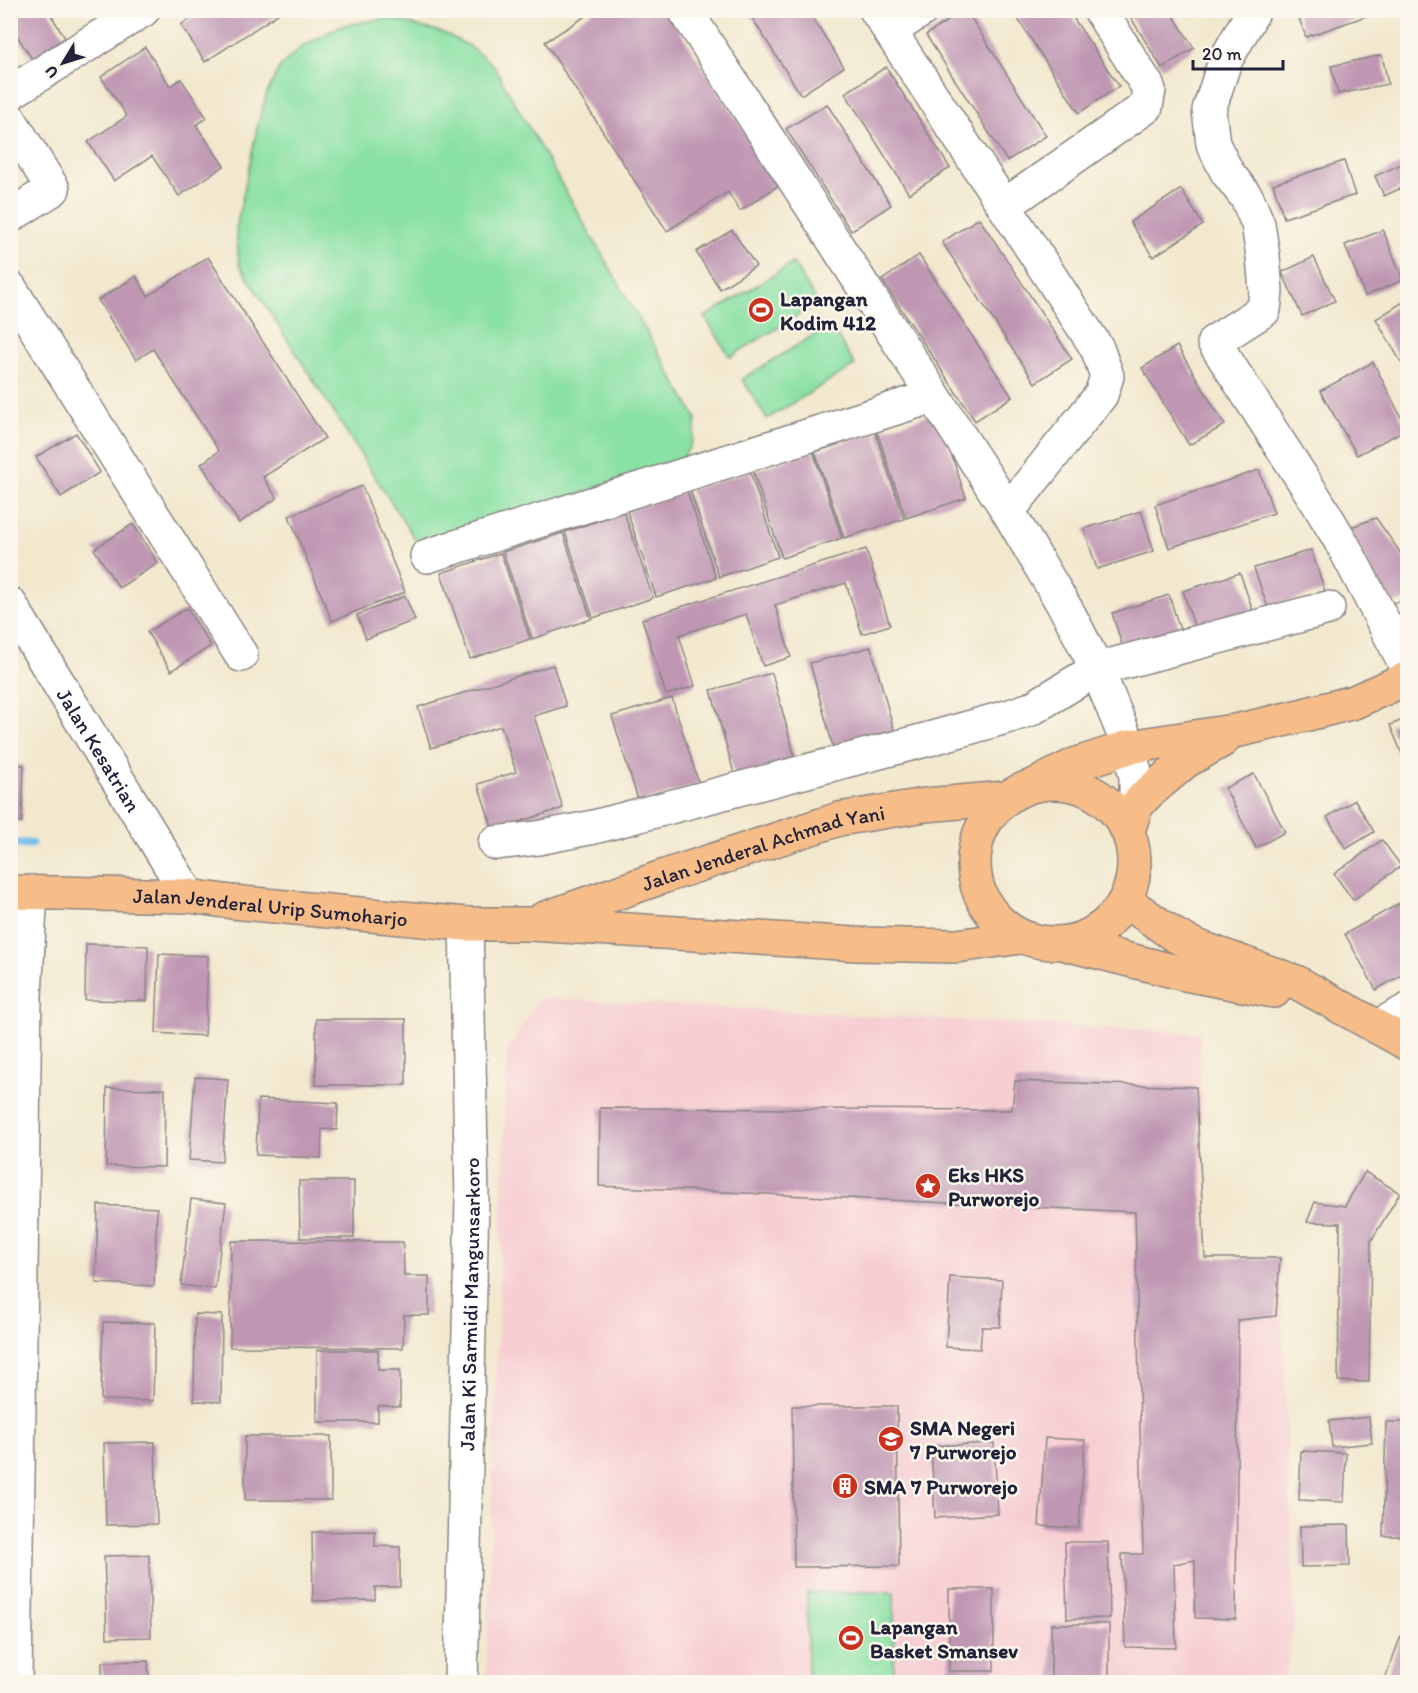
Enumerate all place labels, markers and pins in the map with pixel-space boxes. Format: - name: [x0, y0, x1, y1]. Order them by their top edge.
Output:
- place label: Lapangan Kodim 412: [780, 286, 876, 335]
- sports icon: Lapangan Kodim 412: [746, 295, 776, 325]
- place label: Eks HKS Purworejo: [948, 1162, 1040, 1212]
- place icon: Eks HKS Purworejo: [913, 1171, 943, 1201]
- place label: SMA Negeri 7 Purworejo: [909, 1415, 1017, 1465]
- school or university icon: SMA Negeri 7 Purworejo: [876, 1424, 906, 1454]
- building icon: SMA 7 Purworejo: [830, 1471, 860, 1501]
- place label: SMA 7 Purworejo: [864, 1474, 1018, 1500]
- place label: Lapangan Basket Smansev: [870, 1614, 1018, 1663]
- sports icon: Lapangan Basket Smansev: [836, 1623, 866, 1653]

